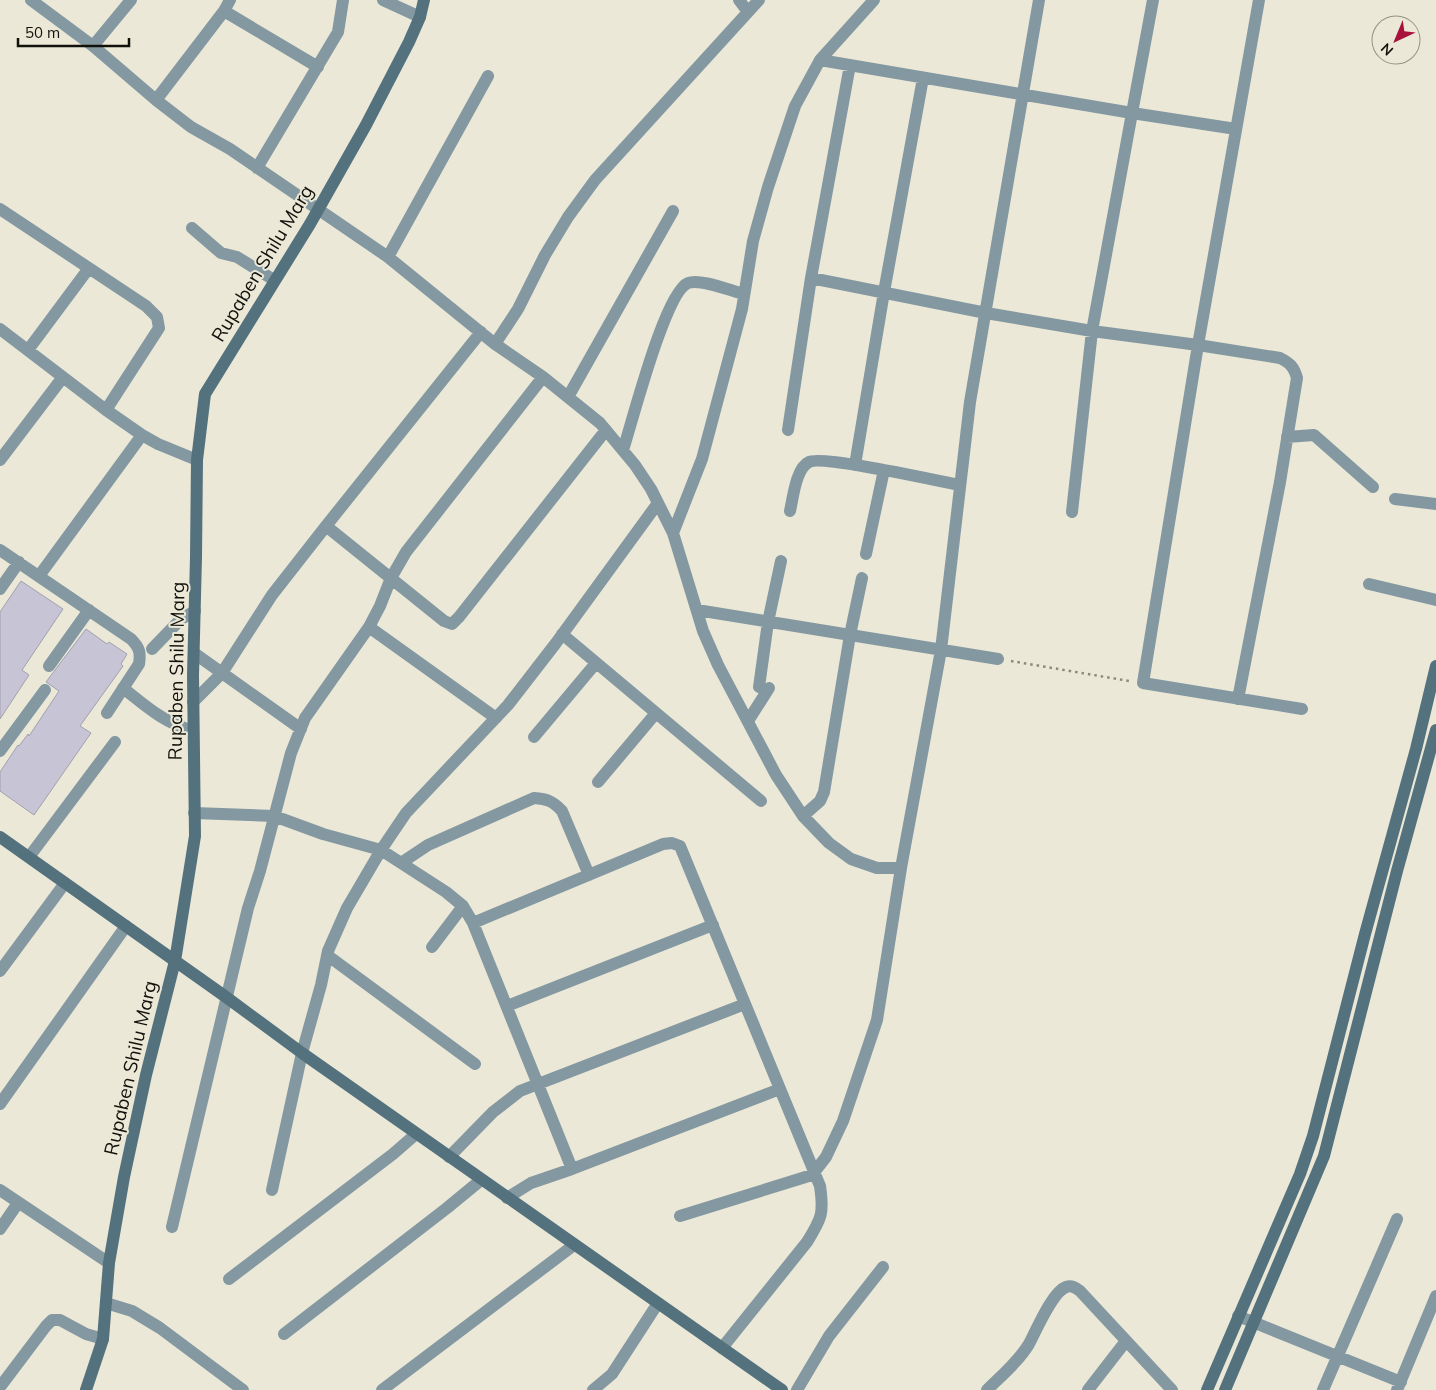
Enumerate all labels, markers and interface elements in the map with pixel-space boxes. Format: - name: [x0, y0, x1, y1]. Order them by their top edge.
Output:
- scale bar: [18, 15, 129, 47]
- north arrow: [1371, 15, 1421, 65]
- text: 50 m: [25, 23, 60, 42]
- text: N: [1377, 39, 1397, 59]
- street label: Rupaben Shilu Marg: [206, 180, 318, 346]
- street label: Rupaben Shilu Marg: [162, 581, 190, 761]
- street label: Rupaben Shilu Marg: [98, 978, 162, 1158]

